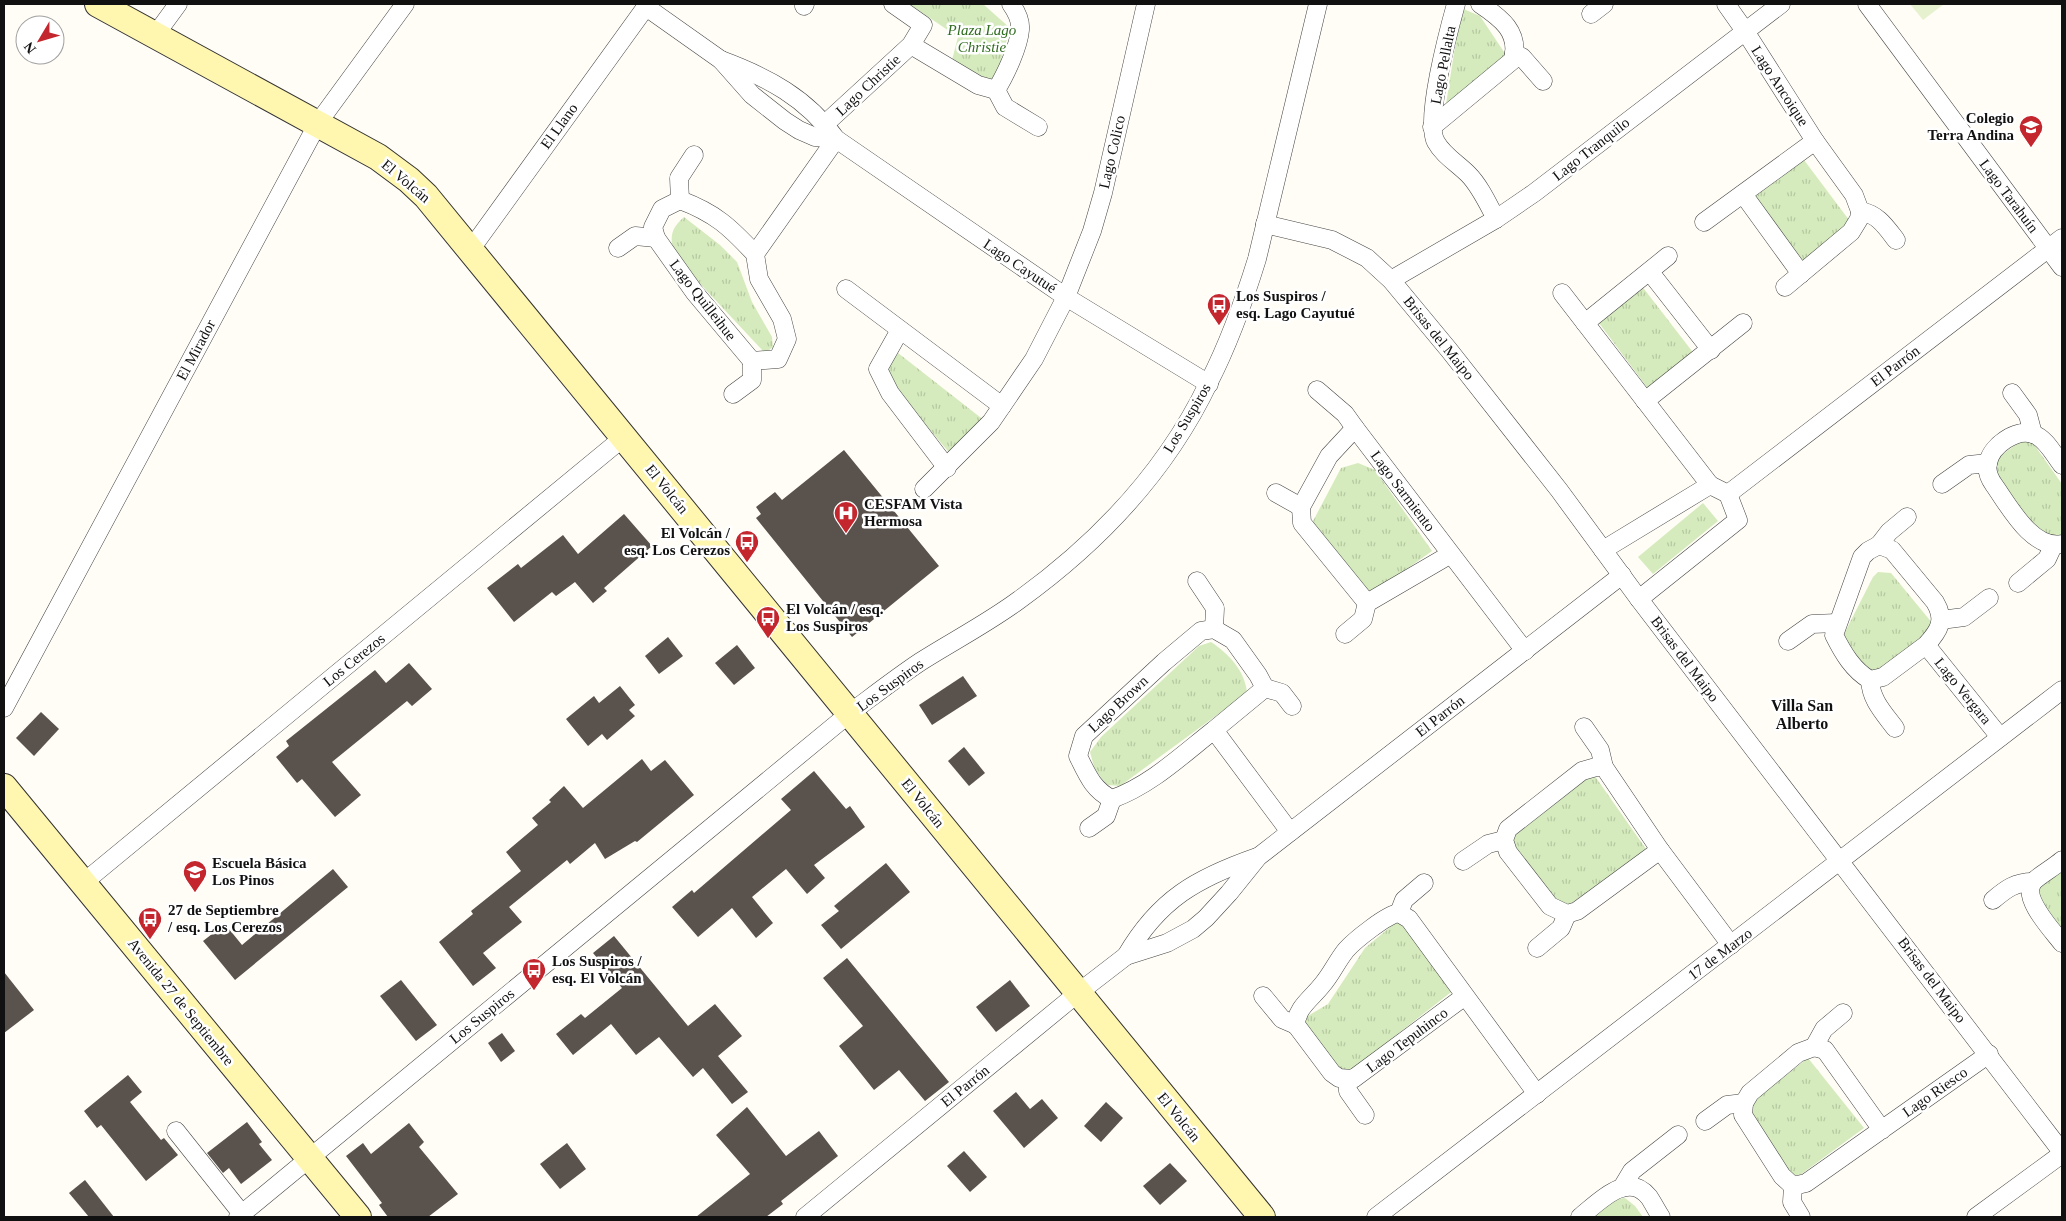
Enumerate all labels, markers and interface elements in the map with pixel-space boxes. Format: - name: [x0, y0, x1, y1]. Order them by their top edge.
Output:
- north arrow: [15, 15, 65, 65]
- park label: Plaza Lago Christie: [947, 22, 1017, 55]
- street label: Lago Pellalta: [1428, 24, 1459, 106]
- text: N: [21, 39, 39, 56]
- street label: Lago Ancoique: [1748, 43, 1812, 129]
- street label: Lago Christie: [833, 51, 904, 119]
- street label: El Llano: [537, 100, 581, 152]
- place label: Colegio Terra Andina: [1927, 110, 2014, 143]
- street label: Lago Colico: [1096, 114, 1128, 190]
- street label: Lago Tranquilo: [1549, 114, 1633, 184]
- school or university icon: Colegio Terra Andina: [2018, 114, 2044, 148]
- street label: El Volcán: [379, 156, 434, 206]
- street label: Lago Tarahuín: [1976, 156, 2042, 236]
- street label: Lago Cayutué: [980, 236, 1060, 296]
- street label: Lago Quilleihue: [667, 257, 740, 344]
- place label: Los Suspiros / esq. Lago Cayutué: [1236, 288, 1355, 321]
- bus stop icon: Los Suspiros / esq. Lago Cayutué: [1206, 292, 1232, 326]
- street label: Brisas del Maipo: [1401, 293, 1477, 383]
- street label: El Mirador: [173, 317, 219, 383]
- street label: El Parrón: [1867, 342, 1923, 390]
- street label: Los Suspiros: [1160, 380, 1214, 456]
- street label: Lago Sarmiento: [1368, 448, 1438, 534]
- street label: El Volcán: [642, 461, 692, 517]
- place label: CESFAM Vista Hermosa: [864, 496, 963, 529]
- hospital icon: CESFAM Vista Hermosa: [833, 500, 859, 534]
- place label: El Volcán / esq. Los Cerezos: [624, 525, 731, 558]
- bus stop icon: El Volcán / esq. Los Cerezos: [734, 529, 760, 563]
- place label: El Volcán / esq. Los Suspiros: [786, 601, 884, 634]
- bus stop icon: El Volcán / esq. Los Suspiros: [755, 605, 781, 639]
- street label: Brisas del Maipo: [1648, 613, 1722, 705]
- street label: Los Cerezos: [320, 630, 388, 690]
- street label: Lago Vergara: [1931, 655, 1995, 728]
- street label: Los Suspiros: [854, 656, 926, 714]
- street label: Lago Brown: [1085, 672, 1151, 736]
- street label: El Parrón: [1413, 692, 1468, 740]
- district label: Villa San Alberto: [1771, 697, 1833, 732]
- street label: El Volcán: [898, 775, 948, 831]
- place label: Escuela Básica Los Pinos: [212, 855, 307, 888]
- school or university icon: Escuela Básica Los Pinos: [182, 859, 208, 893]
- place label: 27 de Septiembre / esq. Los Cerezos: [167, 902, 282, 935]
- bus stop icon: 27 de Septiembre / esq. Los Cerezos: [137, 906, 163, 940]
- street label: 17 de Marzo: [1685, 925, 1755, 983]
- street label: Brisas del Maipo: [1895, 934, 1969, 1026]
- street label: Avenida 27 de Septiembre: [125, 935, 237, 1069]
- place label: Los Suspiros / esq. El Volcán: [552, 953, 643, 986]
- bus stop icon: Los Suspiros / esq. El Volcán: [521, 957, 547, 991]
- street label: Los Suspiros: [447, 985, 517, 1047]
- street label: Lago Tepuhinco: [1363, 1004, 1451, 1076]
- street label: El Parrón: [938, 1062, 993, 1110]
- street label: Lago Riesco: [1900, 1064, 1970, 1120]
- street label: El Volcán: [1154, 1089, 1204, 1145]

